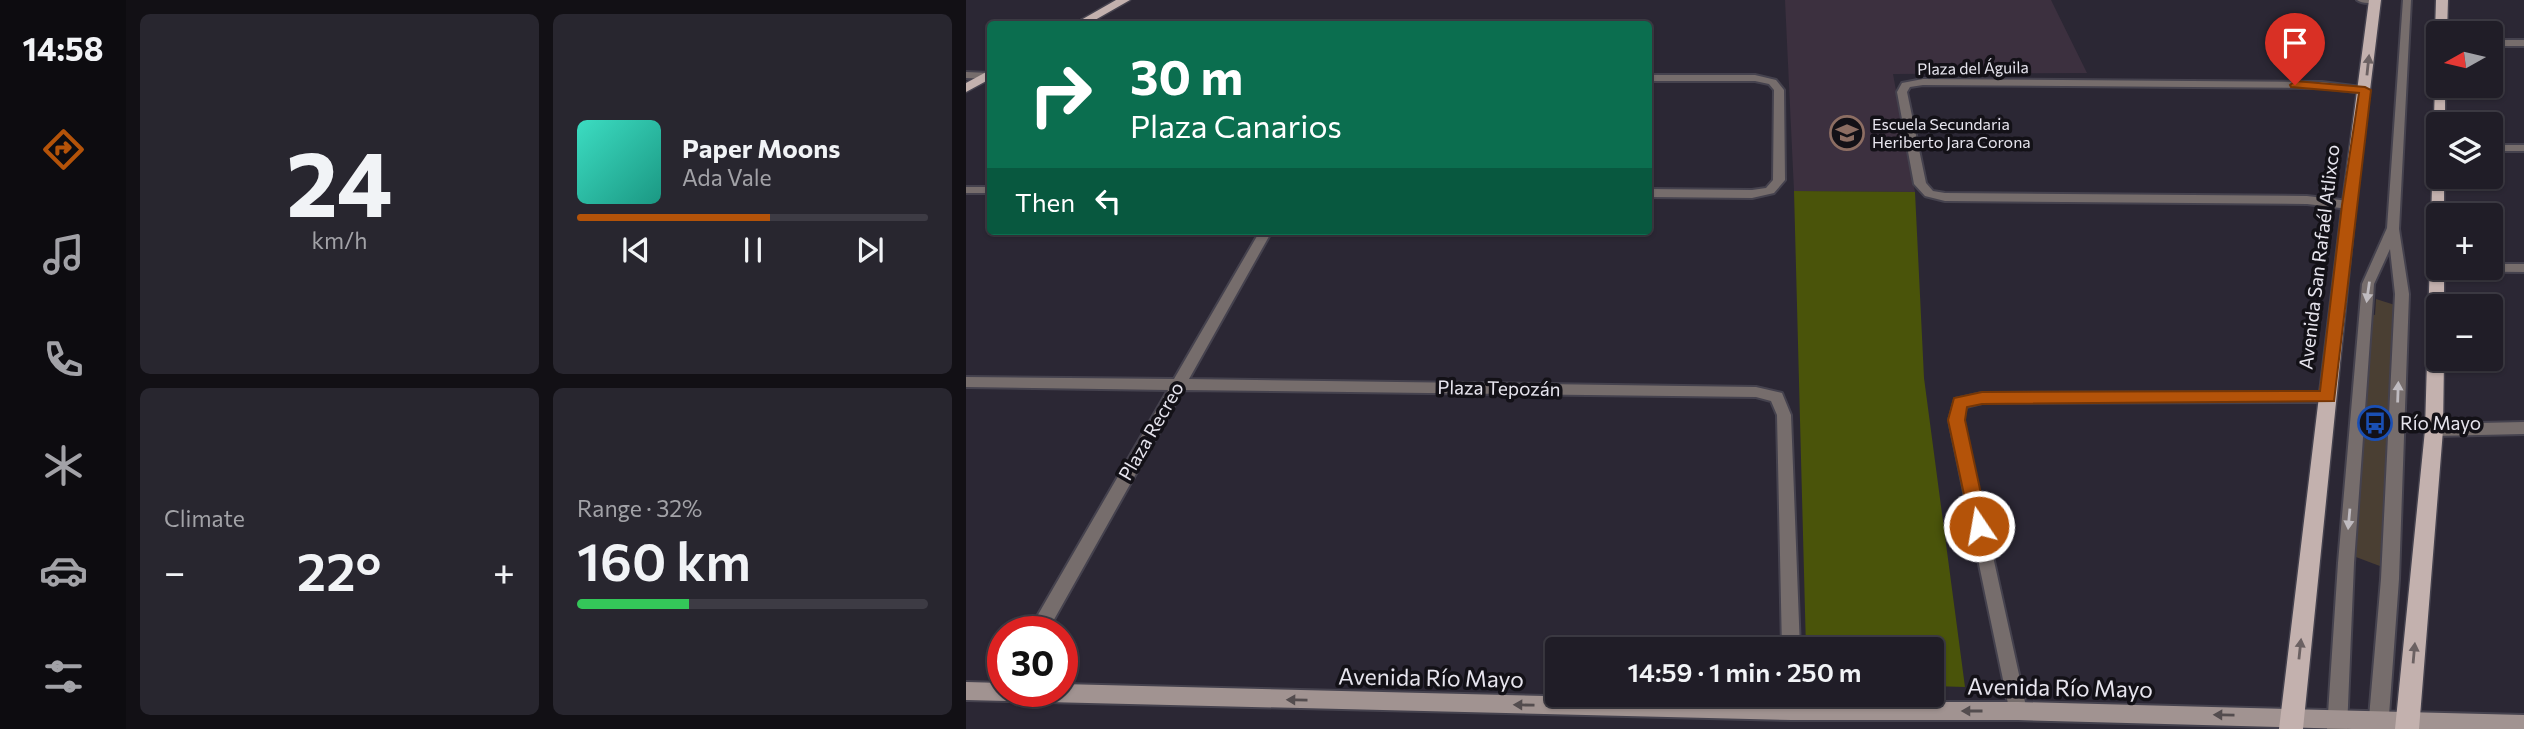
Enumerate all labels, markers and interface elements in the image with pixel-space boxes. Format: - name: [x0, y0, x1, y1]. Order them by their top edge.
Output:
- pin: [2265, 13, 2325, 85]
- north arrow: [2426, 21, 2502, 98]
- map controls: [2426, 21, 2503, 371]
- icon: arrive: [2276, 24, 2314, 62]
- text: 14:58: [22, 28, 104, 68]
- text: 30 m: [1130, 45, 1243, 105]
- icon: right: [1015, 49, 1106, 140]
- one-way arrow: [2362, 54, 2373, 76]
- street label: Plaza del Águila: [1917, 57, 2029, 78]
- text: Plaza Canarios: [1130, 105, 1342, 145]
- button: layers: [2426, 112, 2503, 189]
- school or university icon: Escuela Secundaria Heriberto Jara Corona: [1828, 114, 1866, 152]
- place label: Escuela Secundaria Heriberto Jara Corona: [1872, 114, 2031, 151]
- text: 24: [286, 124, 393, 236]
- icon: directions: [39, 125, 88, 174]
- text: Paper Moons: [682, 132, 840, 163]
- street label: Avenida San Rafaél Atlixco: [2293, 143, 2344, 371]
- text: Ada Vale: [682, 163, 772, 191]
- icon: left: [1089, 182, 1127, 220]
- text: Then: [1015, 186, 1075, 217]
- button: +: [2426, 203, 2503, 280]
- text: km/h: [312, 226, 367, 254]
- icon: music: [39, 230, 88, 279]
- icon: previous: [617, 231, 655, 269]
- icon: pause: [734, 231, 772, 269]
- icon: next: [851, 231, 889, 269]
- one-way arrow: [2363, 281, 2374, 303]
- button: −: [2426, 294, 2503, 371]
- icon: phone: [39, 335, 88, 384]
- street label: Plaza Tepozán: [1437, 375, 1561, 400]
- street label: Plaza Recreo: [1113, 377, 1188, 484]
- one-way arrow: [2392, 381, 2403, 403]
- bus stop icon: Río Mayo: [2356, 404, 2394, 442]
- place label: Río Mayo: [2400, 411, 2481, 434]
- icon: climate: [39, 441, 88, 490]
- position arrow: [1942, 489, 2016, 563]
- text: Range · 32%: [577, 494, 702, 522]
- text: Climate: [164, 504, 245, 532]
- one-way arrow: [2343, 508, 2354, 530]
- text: 160 km: [577, 528, 751, 592]
- text: 22°: [297, 538, 381, 602]
- icon: car: [39, 546, 88, 595]
- text: −: [164, 547, 186, 594]
- text: +: [493, 547, 515, 594]
- speed limit sign: 30: [987, 616, 1078, 707]
- one-way arrow: [2294, 638, 2305, 660]
- one-way arrow: [2408, 642, 2419, 664]
- icon: filters: [39, 652, 88, 701]
- text: 14:59 · 1 min · 250 m: [1627, 656, 1862, 687]
- street label: Avenida Río Mayo: [1338, 661, 1524, 693]
- street label: Avenida Río Mayo: [1967, 671, 2153, 703]
- one-way arrow: [1285, 694, 1307, 705]
- one-way arrow: [1513, 699, 1535, 711]
- one-way arrow: [1961, 705, 1983, 717]
- one-way arrow: [2213, 710, 2235, 721]

